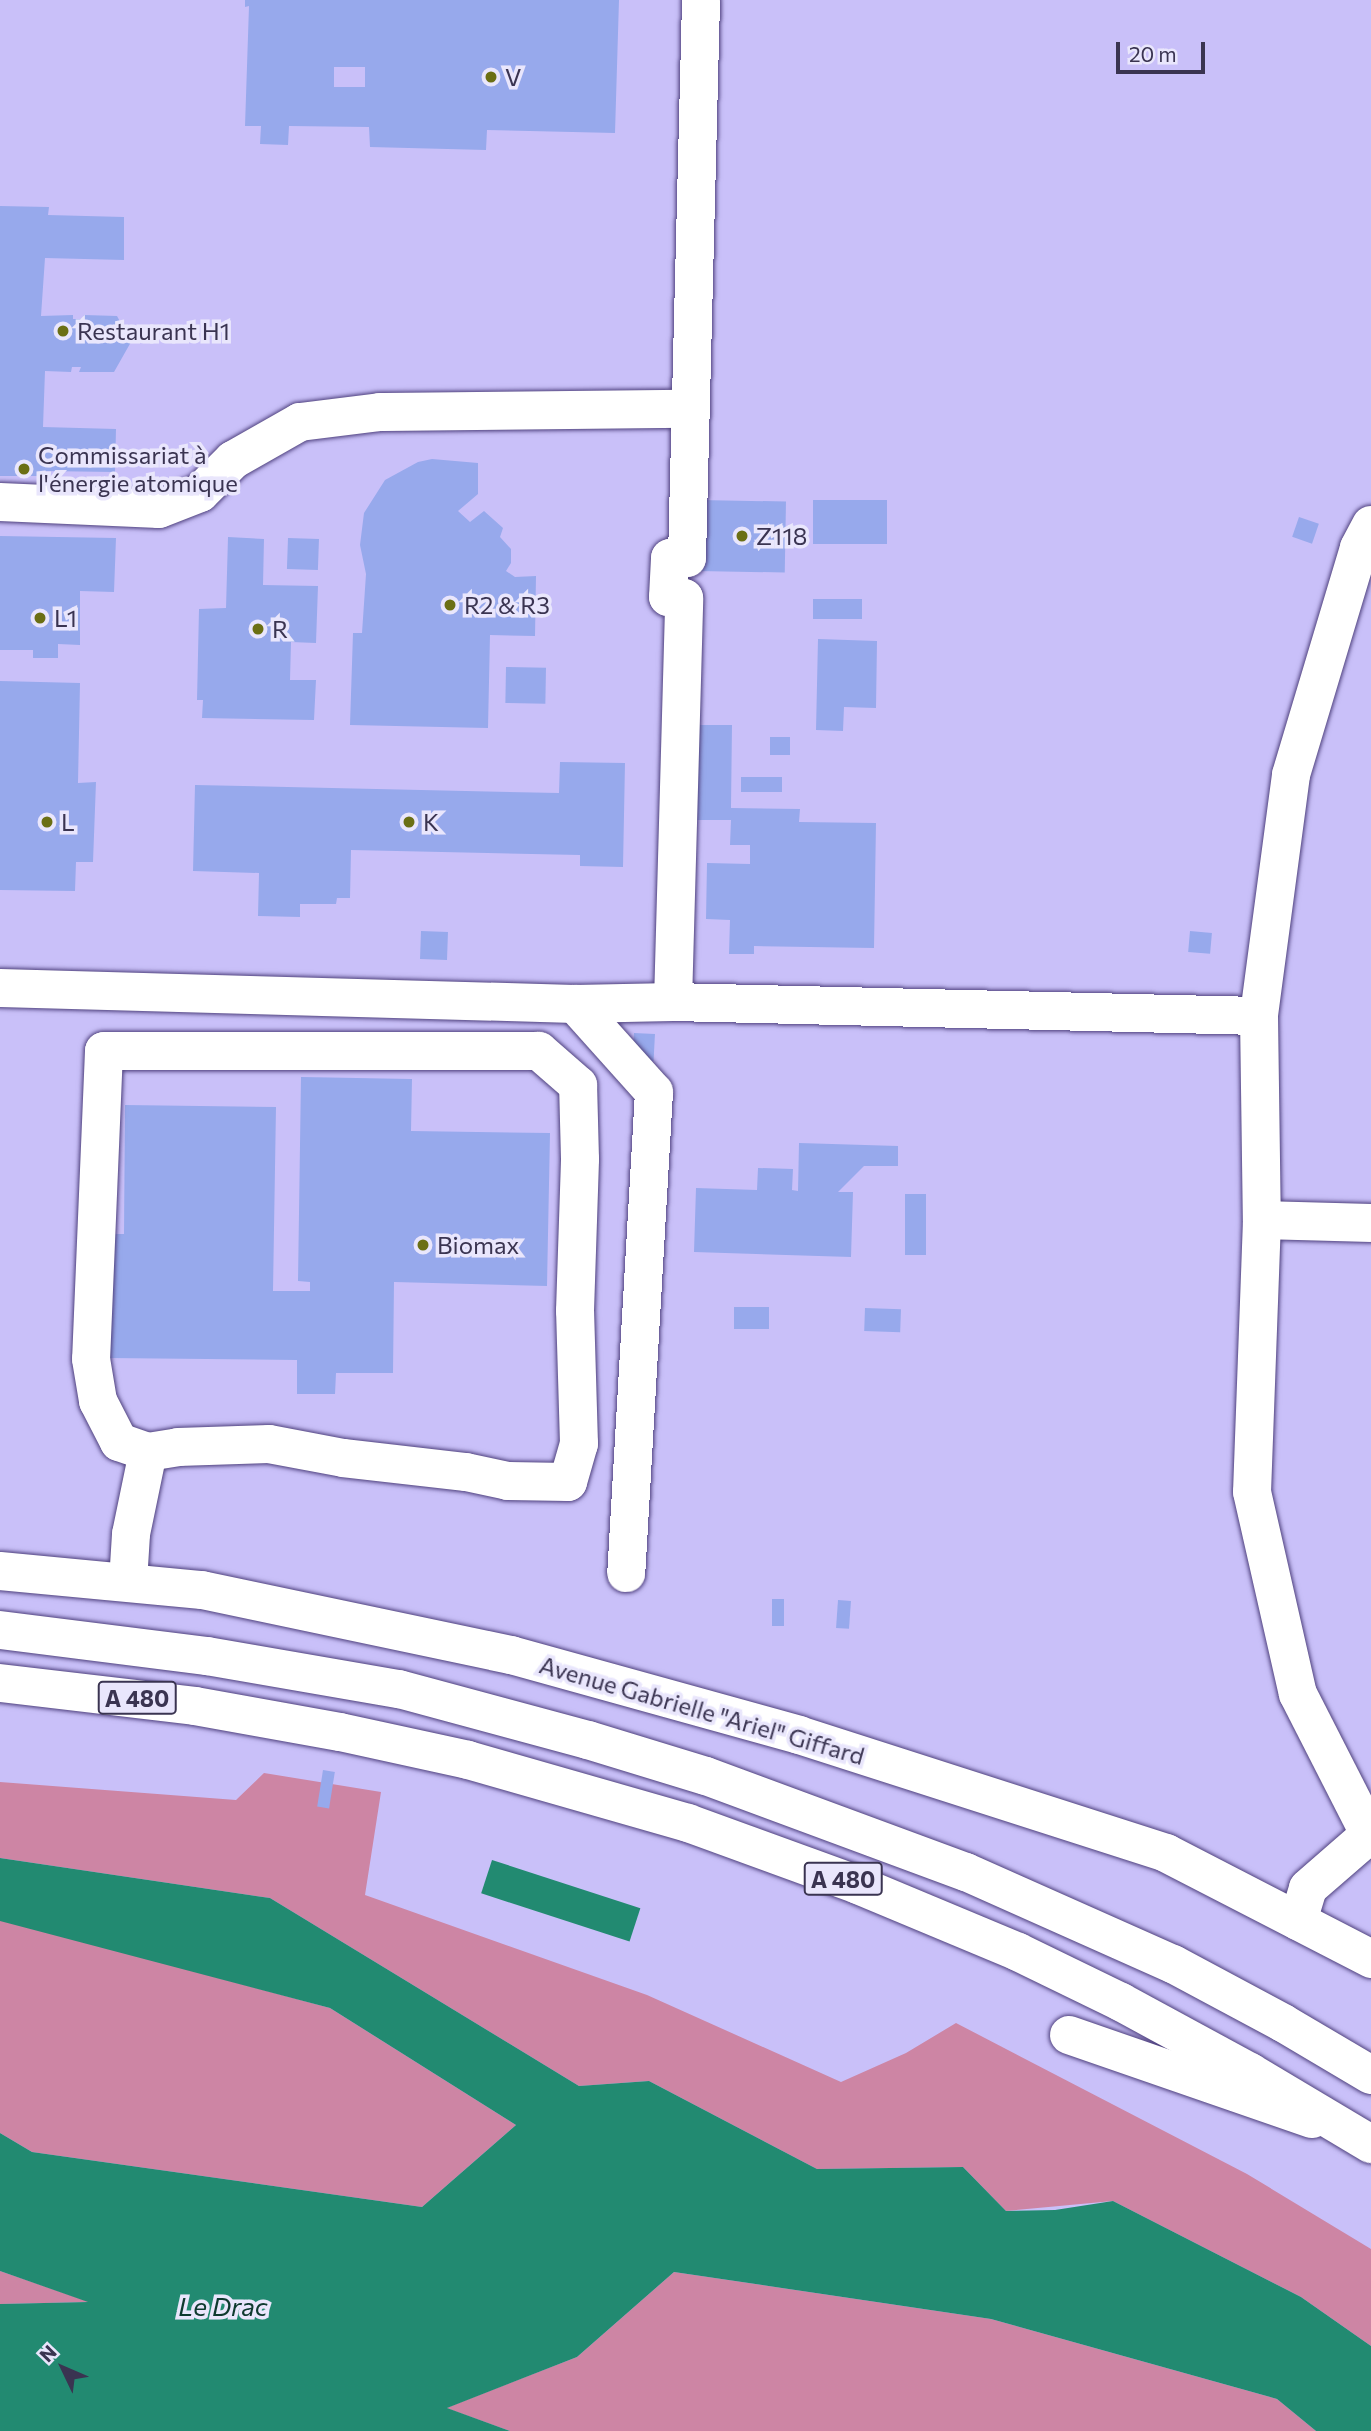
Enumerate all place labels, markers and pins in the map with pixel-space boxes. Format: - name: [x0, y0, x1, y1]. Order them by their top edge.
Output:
- place label: V: [505, 63, 521, 91]
- marker: V: [483, 69, 499, 85]
- place label: Restaurant H1: [77, 317, 230, 345]
- marker: Restaurant H1: [55, 323, 71, 339]
- place label: Commissariat à l'énergie atomique: [38, 441, 238, 497]
- marker: Commissariat à l'énergie atomique: [16, 461, 32, 477]
- place label: Z118: [756, 522, 807, 550]
- marker: Z118: [734, 528, 750, 544]
- place label: R2 & R3: [464, 591, 550, 619]
- marker: R2 & R3: [442, 597, 458, 613]
- place label: L1: [54, 604, 77, 632]
- marker: L1: [32, 610, 48, 626]
- place label: R: [272, 615, 288, 643]
- marker: R: [250, 621, 266, 637]
- place label: L: [61, 808, 75, 836]
- place label: K: [423, 808, 439, 836]
- marker: L: [39, 814, 55, 830]
- marker: K: [401, 814, 417, 830]
- place label: Biomax: [437, 1231, 519, 1259]
- marker: Biomax: [415, 1237, 431, 1253]

